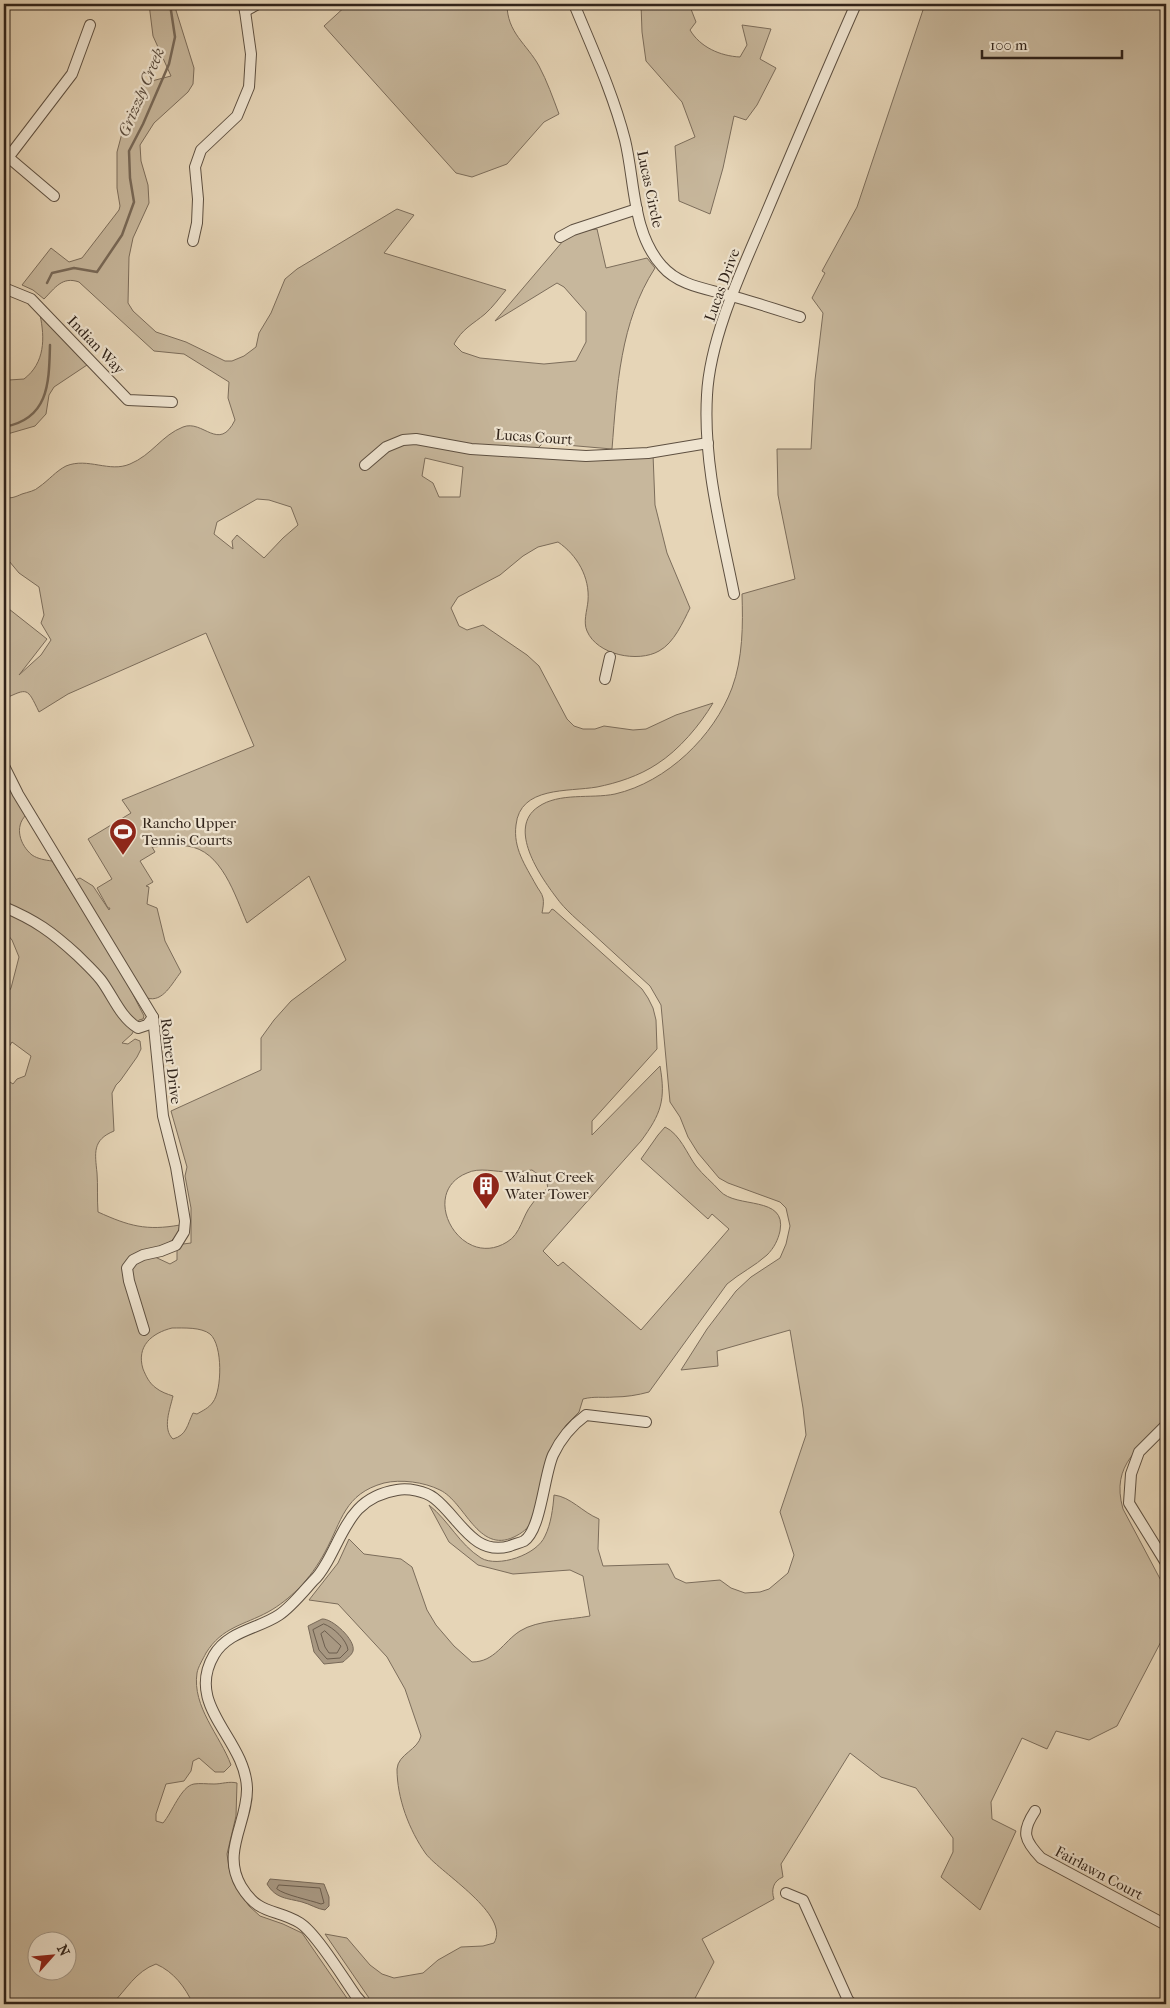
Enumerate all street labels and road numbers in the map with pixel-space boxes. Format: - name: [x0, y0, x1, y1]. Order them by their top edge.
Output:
- street label: Lucas Circle: [633, 149, 667, 230]
- street label: Lucas Drive: [700, 245, 744, 324]
- street label: Indian Way: [64, 312, 129, 379]
- street label: Lucas Court: [495, 425, 574, 449]
- street label: Rohrer Drive: [157, 1017, 185, 1106]
- street label: Fairlawn Court: [1052, 1842, 1147, 1904]

